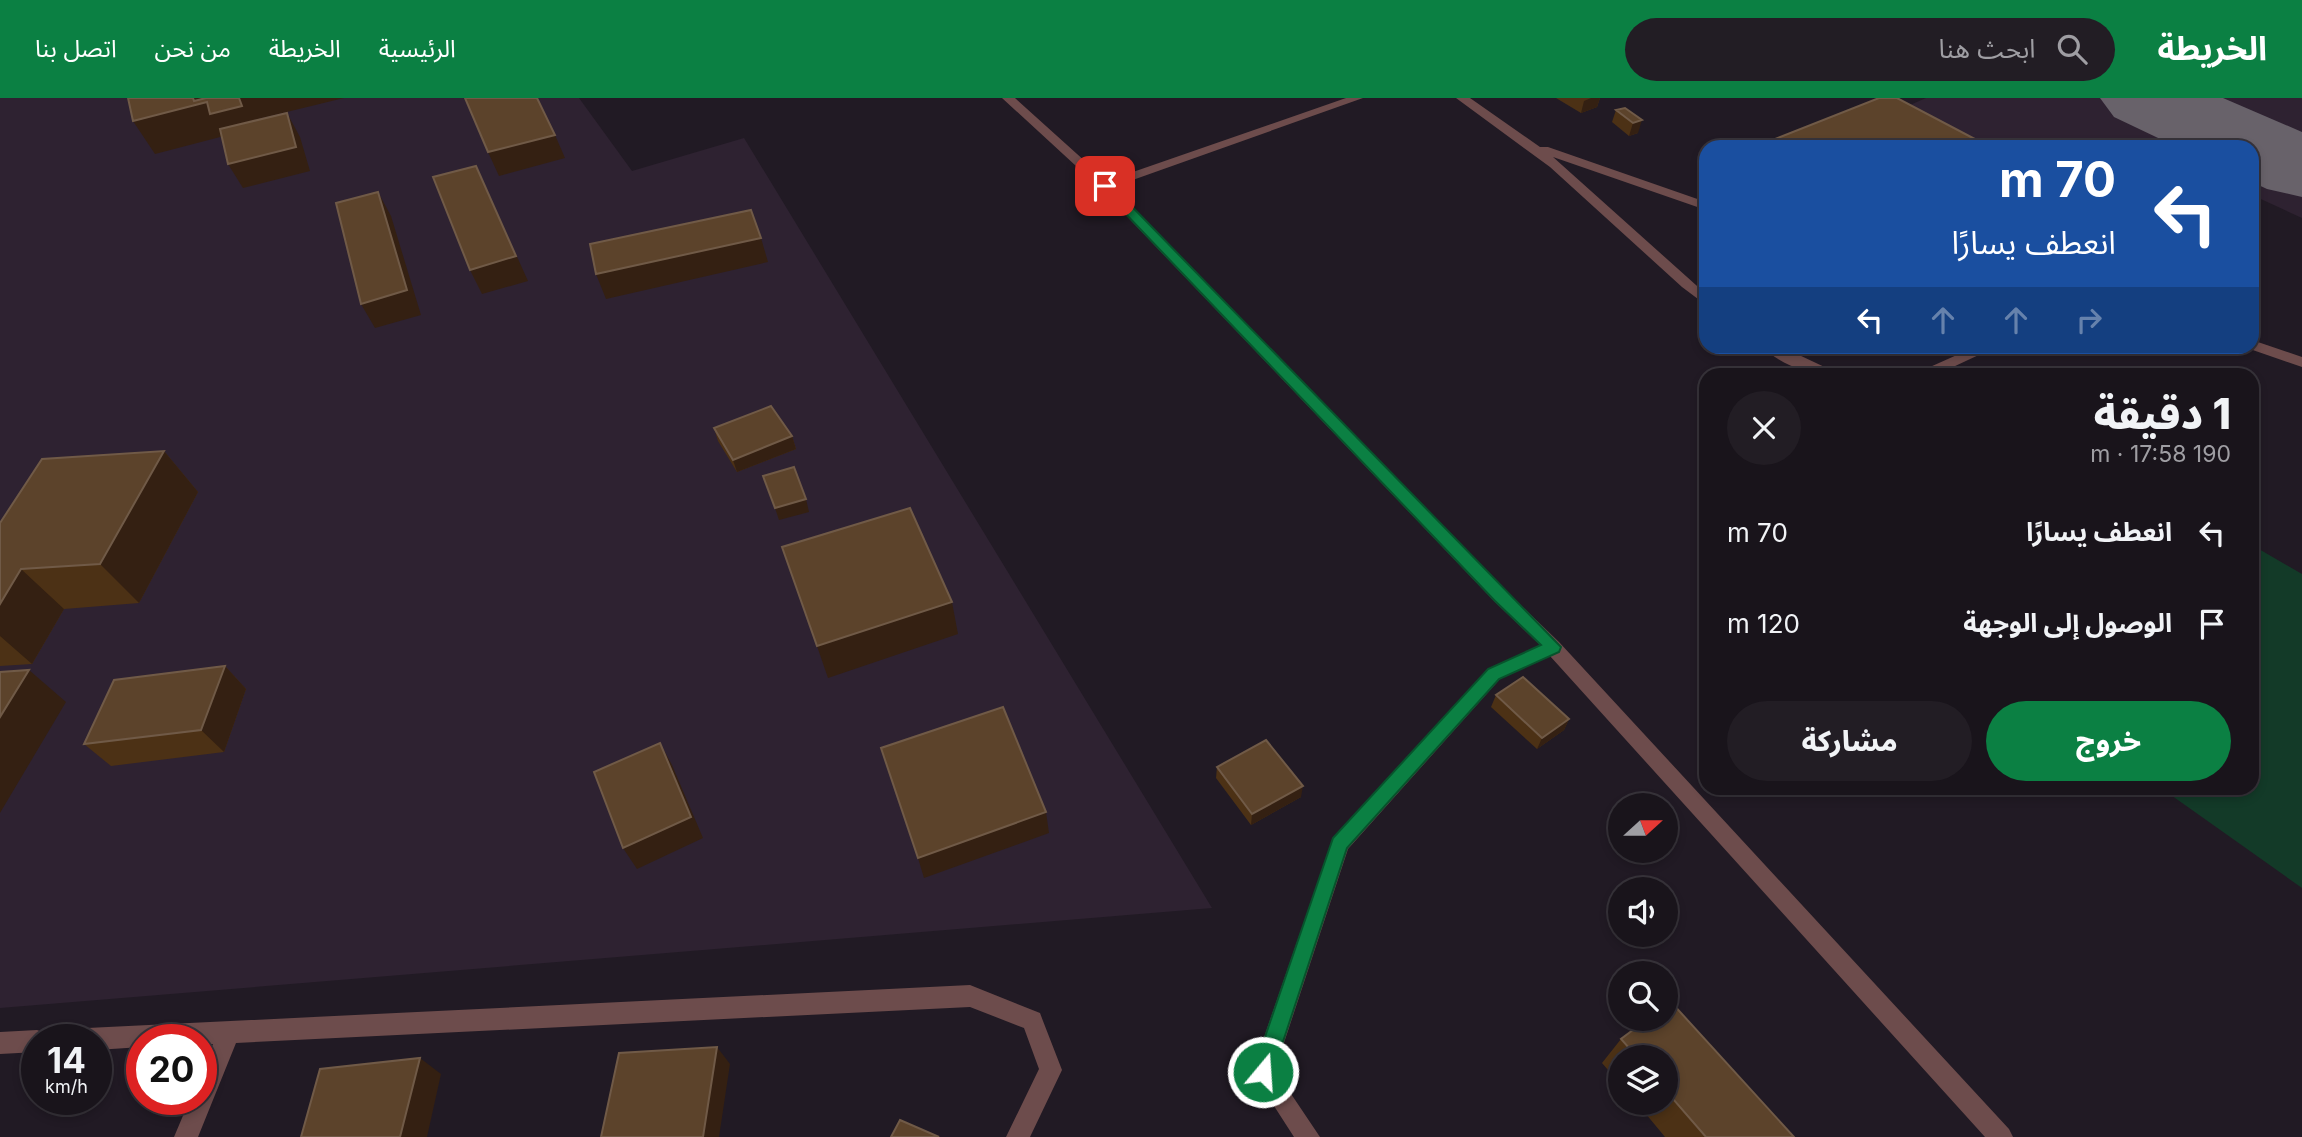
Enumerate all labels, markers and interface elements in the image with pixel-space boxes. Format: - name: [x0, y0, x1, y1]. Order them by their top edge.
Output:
- search box: [1625, 18, 2115, 81]
- text: الخريطة: [2157, 28, 2267, 68]
- icon: search: [2053, 30, 2091, 68]
- text: ابحث هنا: [1939, 33, 2035, 64]
- text: اتصل بنا: [35, 34, 117, 63]
- text: من نحن: [155, 34, 231, 63]
- text: الخريطة: [269, 34, 341, 63]
- text: الرئيسية: [379, 34, 456, 63]
- text: 70 m: [1999, 150, 2116, 209]
- pin: [1075, 156, 1135, 216]
- icon: arrive: [1086, 167, 1124, 205]
- icon: left: [2140, 168, 2231, 259]
- text: انعطف يسارًا: [1952, 223, 2116, 262]
- icon: left: [1851, 301, 1889, 339]
- icon: ahead: [1924, 301, 1962, 339]
- icon: ahead: [1997, 301, 2035, 339]
- icon: right: [2070, 301, 2108, 339]
- text: 1 دقيقة: [2094, 388, 2231, 439]
- button: close: [1727, 391, 1801, 465]
- text: 190 m · 17:58: [2090, 440, 2231, 468]
- icon: left: [2193, 514, 2231, 552]
- text: انعطف يسارًا: [2026, 516, 2172, 547]
- text: 70 m: [1727, 517, 1788, 548]
- icon: arrive: [2193, 605, 2231, 643]
- text: الوصول إلى الوجهة: [1963, 607, 2172, 638]
- text: 120 m: [1727, 608, 1800, 639]
- button: مشاركة: [1727, 701, 1972, 781]
- button: خروج: [1986, 701, 2231, 781]
- north arrow: [1608, 793, 1678, 863]
- map controls: [1608, 793, 1678, 1115]
- button: sound: [1608, 877, 1678, 947]
- button: search: [1608, 961, 1678, 1031]
- speed limit sign: 20: [126, 1024, 217, 1115]
- position arrow: [1226, 1035, 1300, 1109]
- text: 14: [47, 1039, 86, 1081]
- button: layers: [1608, 1045, 1678, 1115]
- text: km/h: [45, 1076, 88, 1097]

